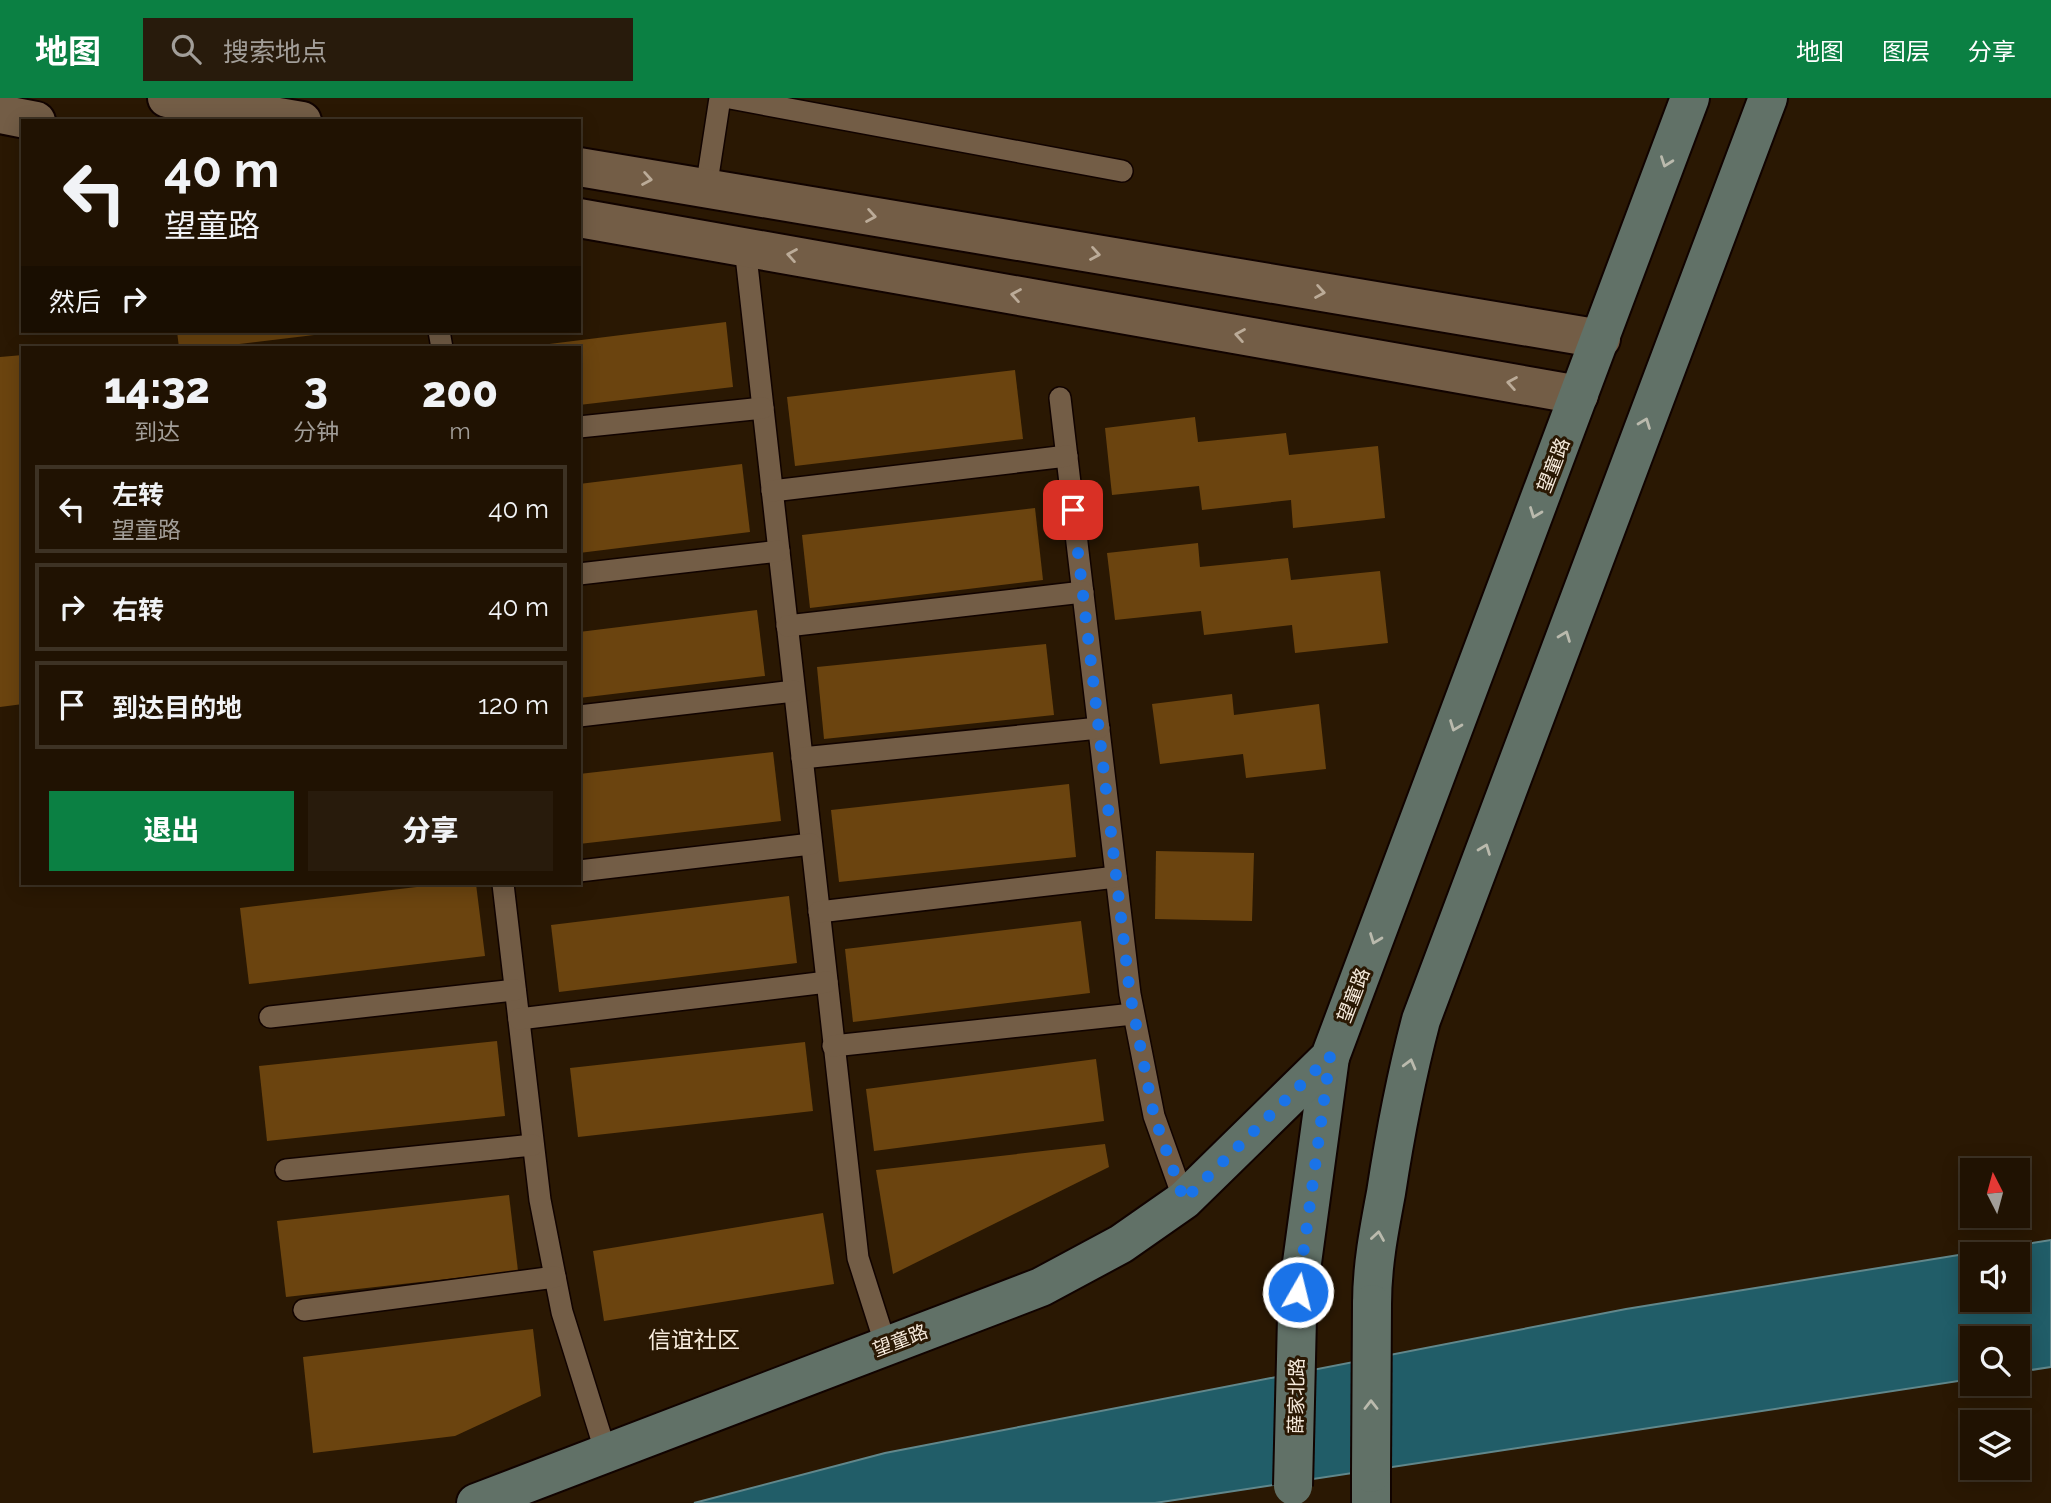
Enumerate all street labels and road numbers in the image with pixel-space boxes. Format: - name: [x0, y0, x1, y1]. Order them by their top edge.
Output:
- street label: 望童路: [1533, 434, 1573, 496]
- street label: 望童路: [1333, 964, 1373, 1026]
- street label: 望童路: [869, 1320, 931, 1360]
- street label: 薛家北路: [1284, 1358, 1308, 1434]

